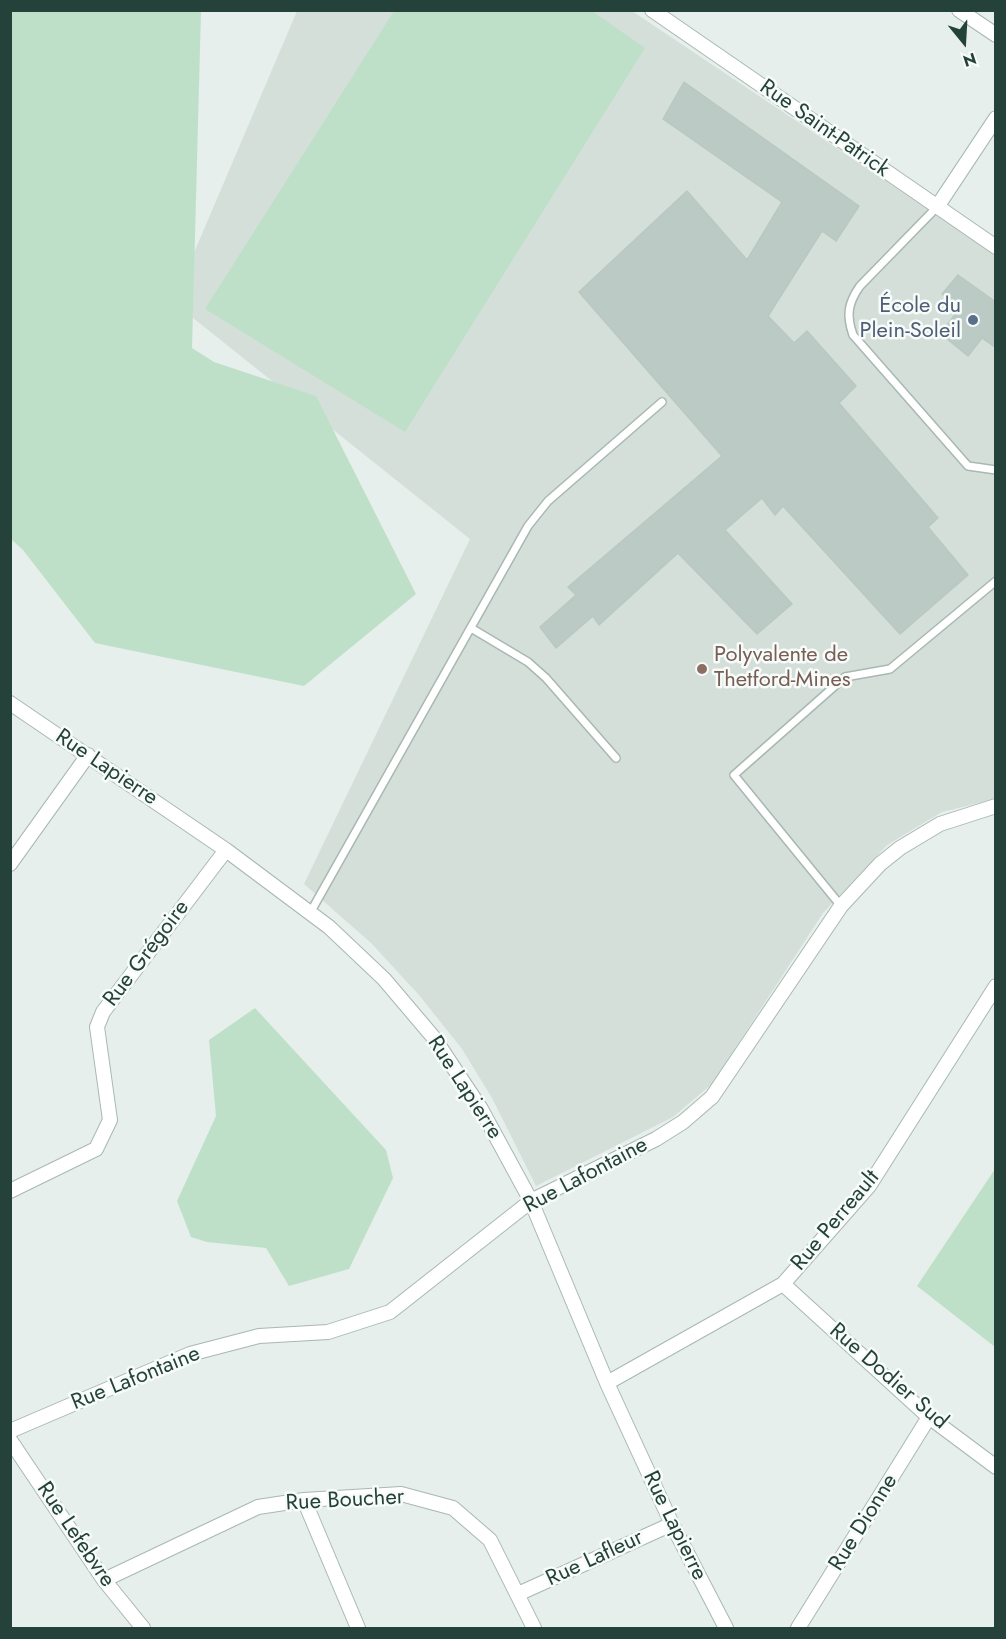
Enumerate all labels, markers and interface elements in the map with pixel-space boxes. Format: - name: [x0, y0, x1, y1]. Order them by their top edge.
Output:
- north arrow: [934, 12, 994, 72]
- text: N: [960, 47, 979, 72]
- street label: Rue Saint-Patrick: [754, 75, 894, 183]
- place label: École du Plein-Soleil: [859, 294, 961, 346]
- marker: École du Plein-Soleil: [966, 313, 980, 327]
- place label: Polyvalente de Thetford-Mines: [714, 643, 851, 694]
- marker: Polyvalente de Thetford-Mines: [695, 662, 709, 676]
- street label: Rue Lapierre: [50, 724, 162, 812]
- street label: Rue Grégoire: [98, 896, 196, 1012]
- street label: Rue Lapierre: [421, 1031, 507, 1145]
- street label: Rue Lafontaine: [519, 1132, 653, 1220]
- street label: Rue Perreault: [786, 1165, 886, 1277]
- street label: Rue Dodier Sud: [823, 1318, 953, 1436]
- street label: Rue Lafontaine: [68, 1341, 204, 1417]
- street label: Rue Lapierre: [636, 1467, 712, 1585]
- street label: Rue Dionne: [824, 1470, 904, 1576]
- street label: Rue Lefebvre: [30, 1477, 120, 1593]
- street label: Rue Boucher: [285, 1485, 405, 1517]
- street label: Rue Lafleur: [542, 1525, 648, 1593]

